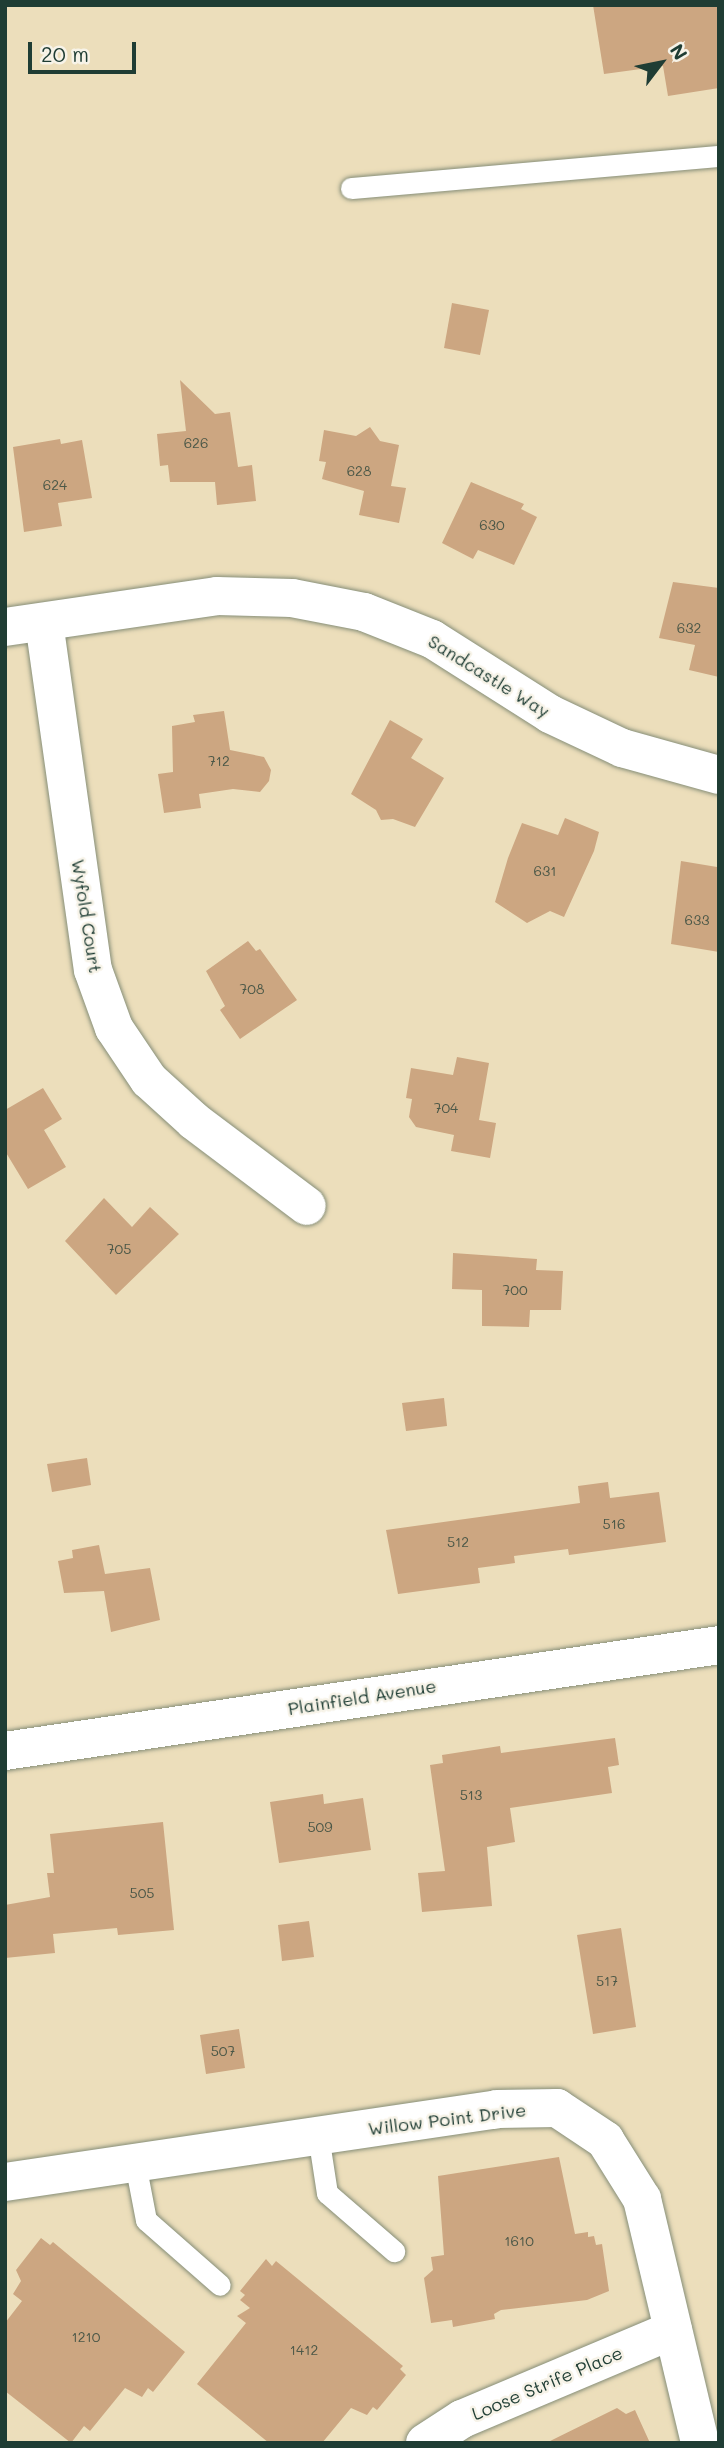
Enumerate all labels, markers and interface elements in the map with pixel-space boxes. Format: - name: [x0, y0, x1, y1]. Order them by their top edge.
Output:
- scale bar: [32, 28, 140, 72]
- north arrow: [626, 28, 696, 98]
- text: N: [665, 39, 694, 64]
- text: 20 m: [41, 40, 89, 67]
- house number: 626: [184, 435, 208, 451]
- house number: 628: [347, 463, 371, 479]
- house number: 624: [43, 477, 67, 493]
- house number: 630: [479, 517, 505, 533]
- house number: 632: [677, 620, 701, 636]
- street label: Sandcastle Way: [424, 630, 554, 722]
- house number: 712: [208, 753, 230, 769]
- street label: Wyfold Court: [67, 858, 107, 974]
- house number: 631: [534, 863, 556, 879]
- house number: 633: [685, 912, 709, 928]
- house number: 708: [240, 981, 264, 997]
- house number: 704: [434, 1100, 458, 1116]
- house number: 705: [107, 1241, 131, 1257]
- house number: 700: [502, 1282, 528, 1298]
- house number: 516: [603, 1516, 625, 1532]
- house number: 512: [447, 1534, 469, 1550]
- street label: Plainfield Avenue: [286, 1675, 438, 1719]
- house number: 513: [460, 1787, 482, 1803]
- house number: 509: [307, 1819, 333, 1835]
- house number: 505: [130, 1885, 154, 1901]
- house number: 517: [596, 1973, 618, 1989]
- house number: 507: [211, 2043, 235, 2059]
- street label: Willow Point Drive: [367, 2099, 527, 2139]
- house number: 1610: [504, 2233, 534, 2249]
- house number: 1210: [72, 2329, 100, 2345]
- house number: 1412: [290, 2342, 318, 2358]
- street label: Loose Strife Place: [468, 2342, 626, 2424]

